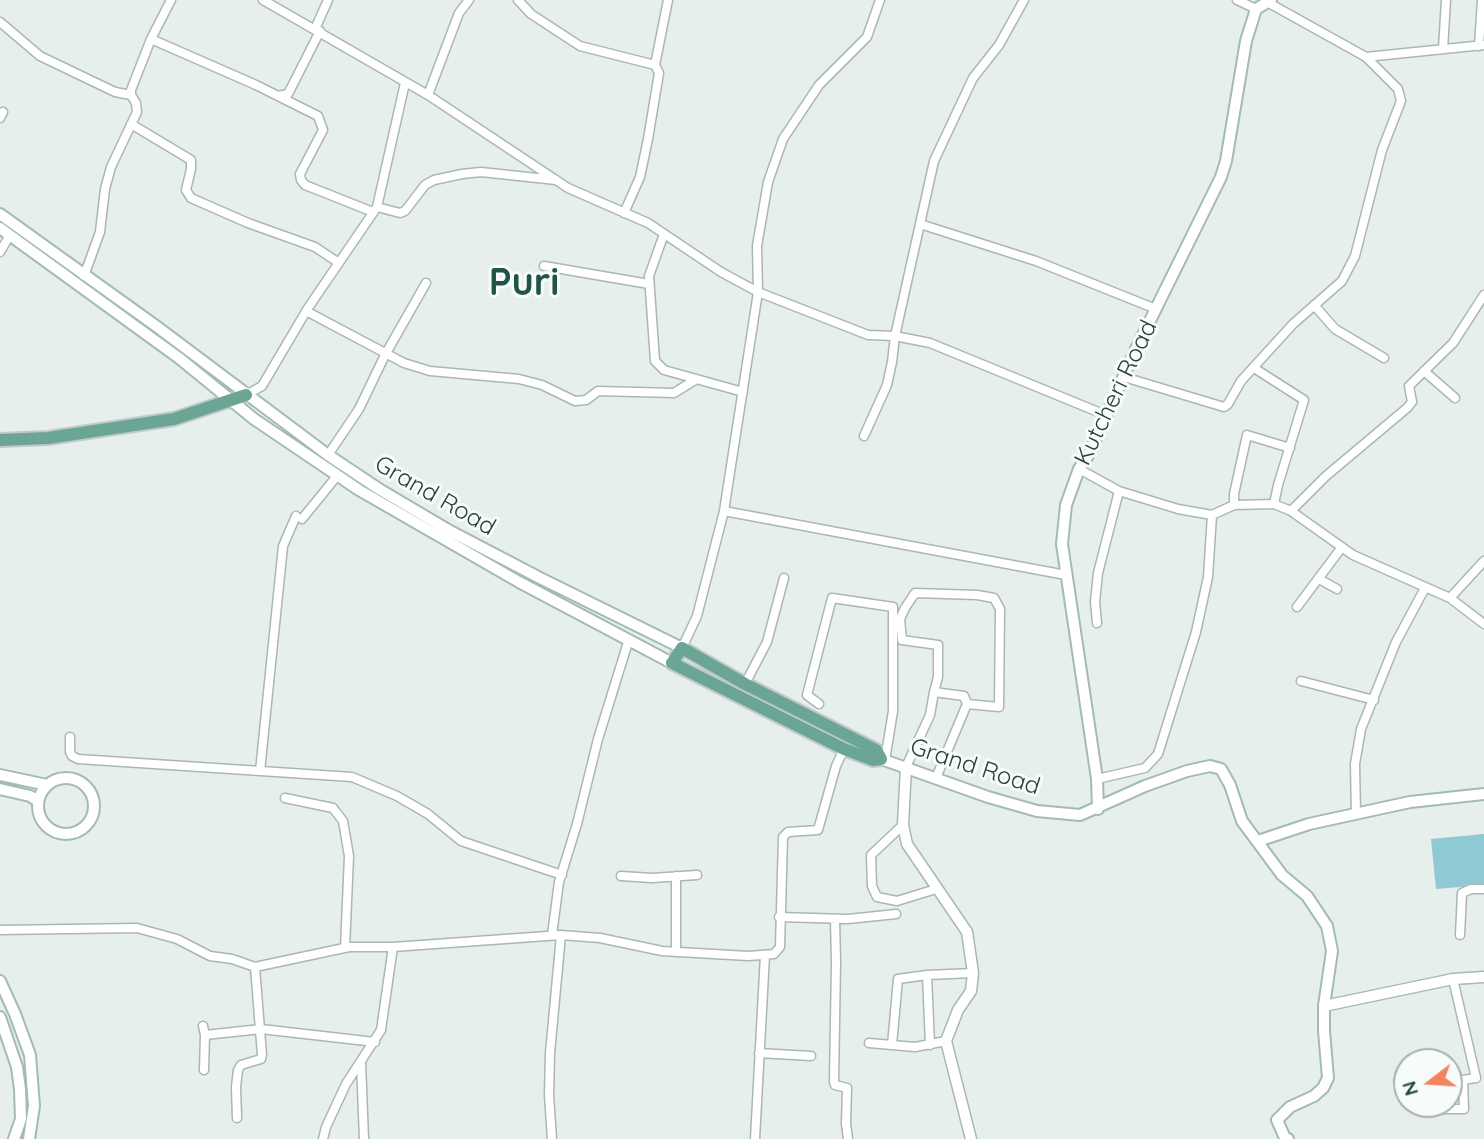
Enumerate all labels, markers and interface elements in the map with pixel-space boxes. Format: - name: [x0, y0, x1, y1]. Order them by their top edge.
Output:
- district label: Puri: [489, 261, 559, 307]
- street label: Kutcheri Road: [1068, 316, 1164, 470]
- street label: Grand Road: [369, 450, 501, 542]
- street label: Grand Road: [907, 732, 1043, 802]
- north arrow: [1393, 1048, 1463, 1118]
- text: N: [1396, 1078, 1423, 1099]

